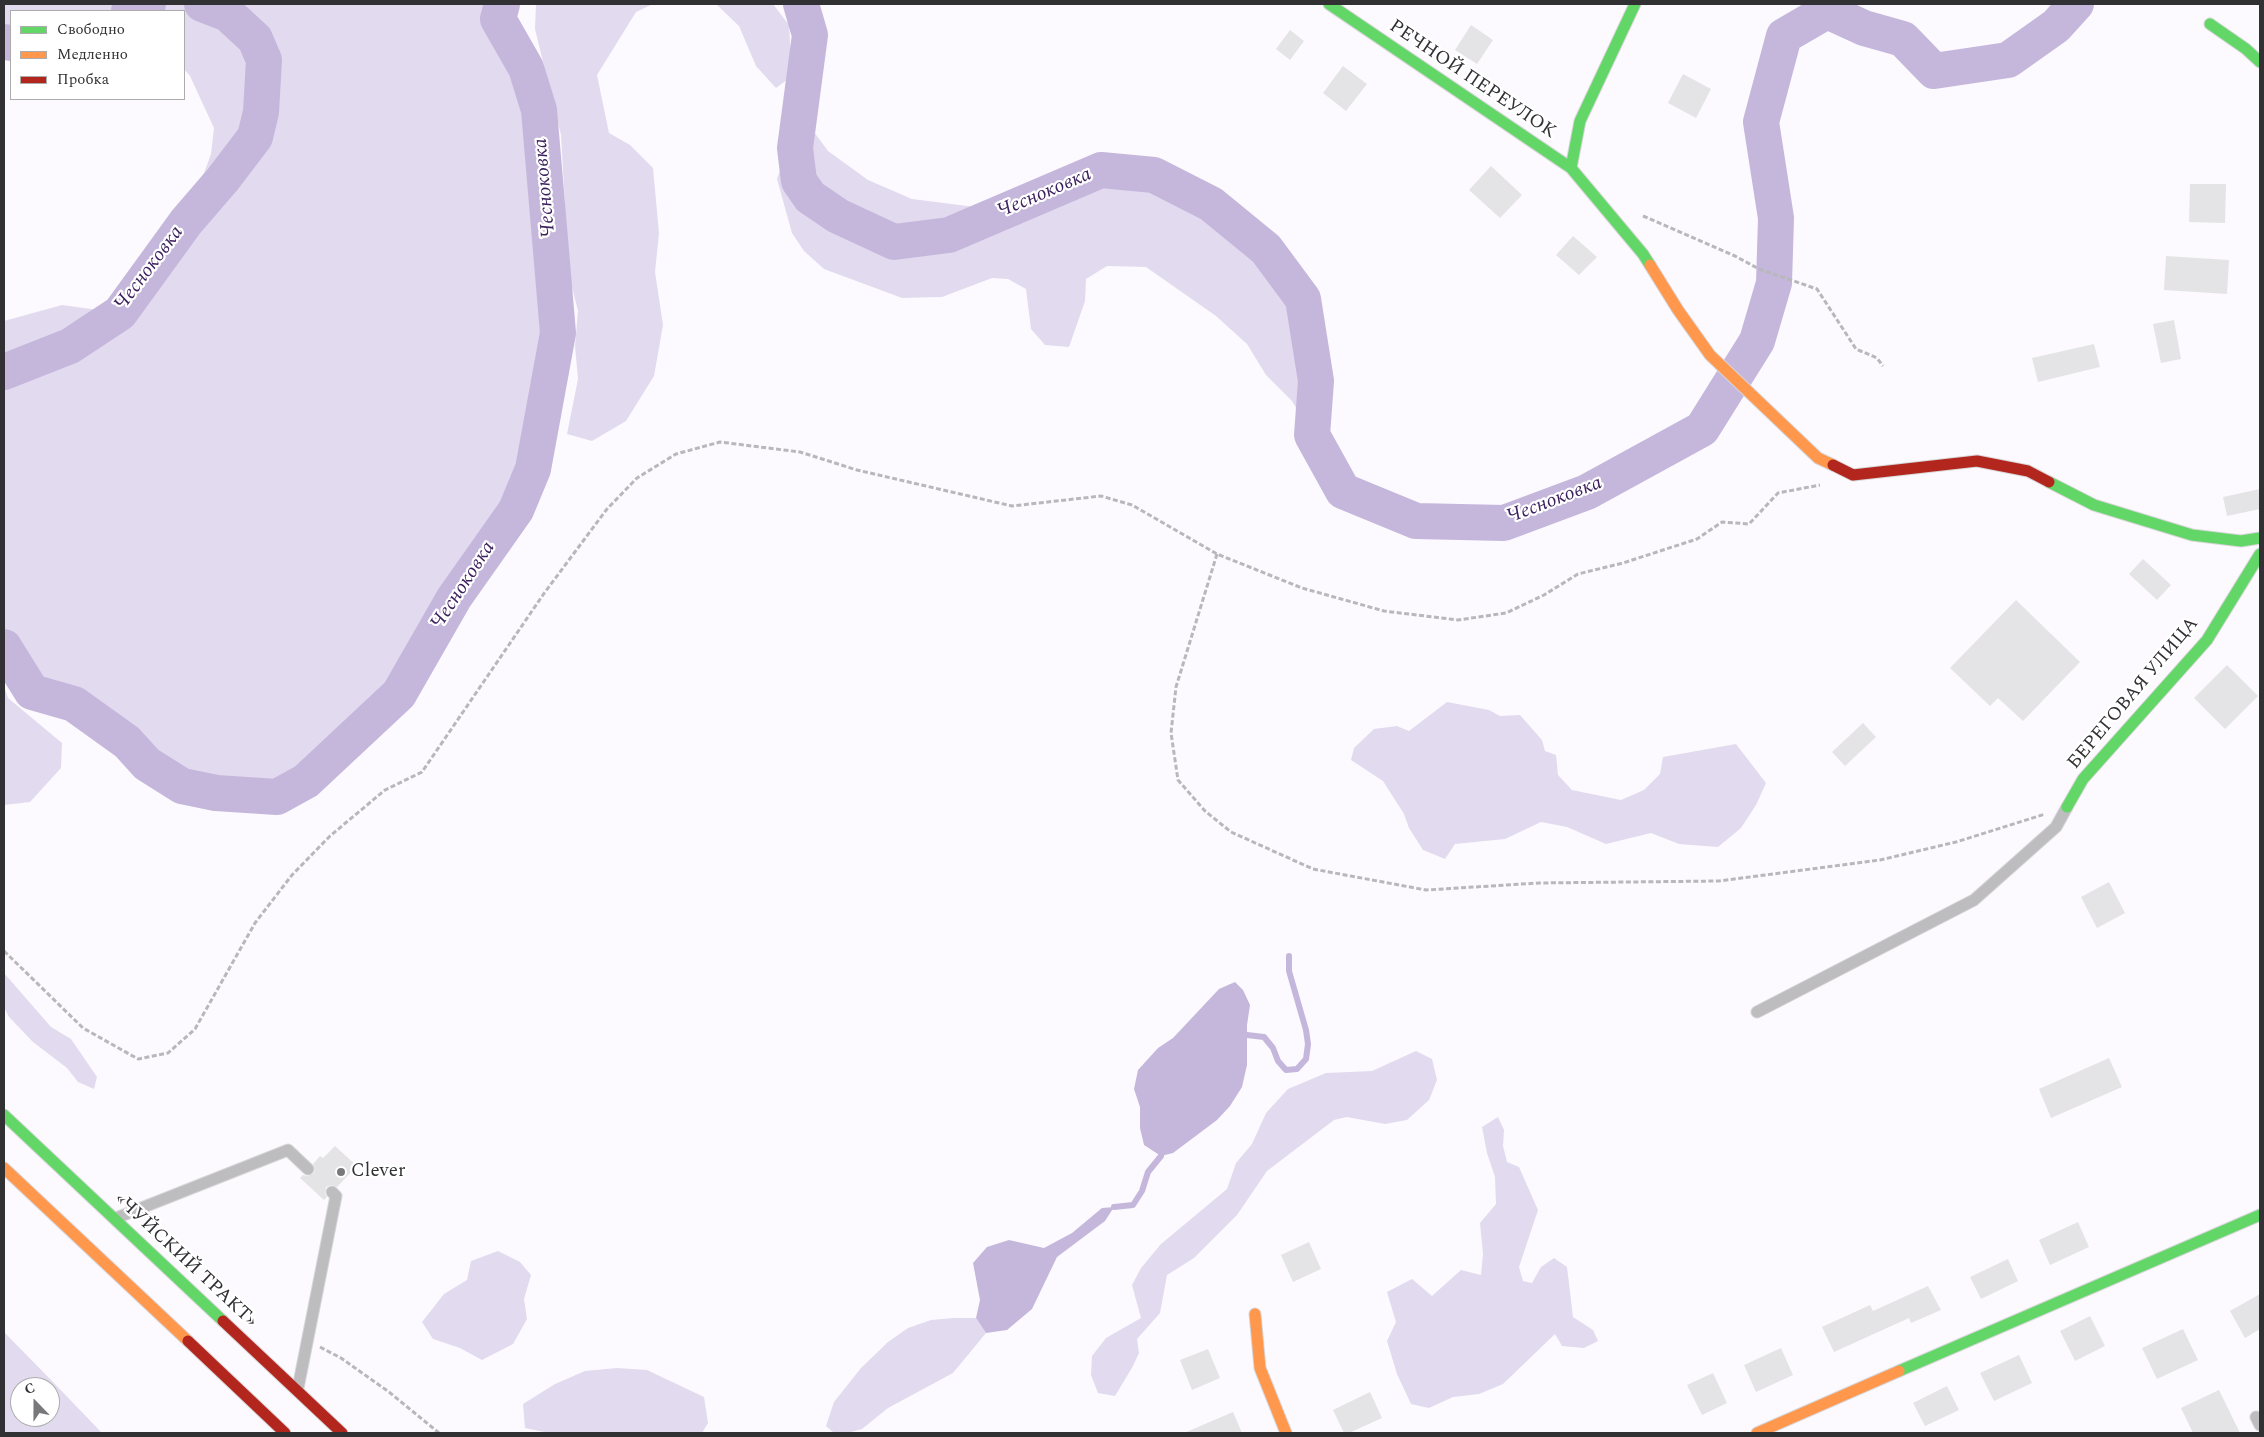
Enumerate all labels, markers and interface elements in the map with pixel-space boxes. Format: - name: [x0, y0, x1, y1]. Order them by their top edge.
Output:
- legend: [10, 10, 185, 100]
- street label: РЕЧНОЙ ПЕРЕУЛОК: [1384, 16, 1560, 144]
- text: Свободно: [57, 18, 125, 41]
- text: Медленно: [57, 43, 128, 66]
- text: Пробка: [57, 68, 109, 91]
- water label: Чесноковка: [530, 137, 562, 239]
- water label: Чесноковка: [994, 163, 1096, 225]
- water label: Чесноковка: [110, 222, 190, 316]
- water label: Чесноковка: [1504, 472, 1606, 530]
- water label: Чесноковка: [427, 538, 501, 634]
- street label: БЕРЕГОВАЯ УЛИЦА: [2064, 613, 2204, 775]
- place label: Clever: [351, 1161, 405, 1183]
- marker: Clever: [335, 1166, 347, 1178]
- street label: «ЧУЙСКИЙ ТРАКТ»: [109, 1189, 261, 1333]
- north arrow: [10, 1377, 60, 1427]
- text: С: [21, 1377, 38, 1400]

